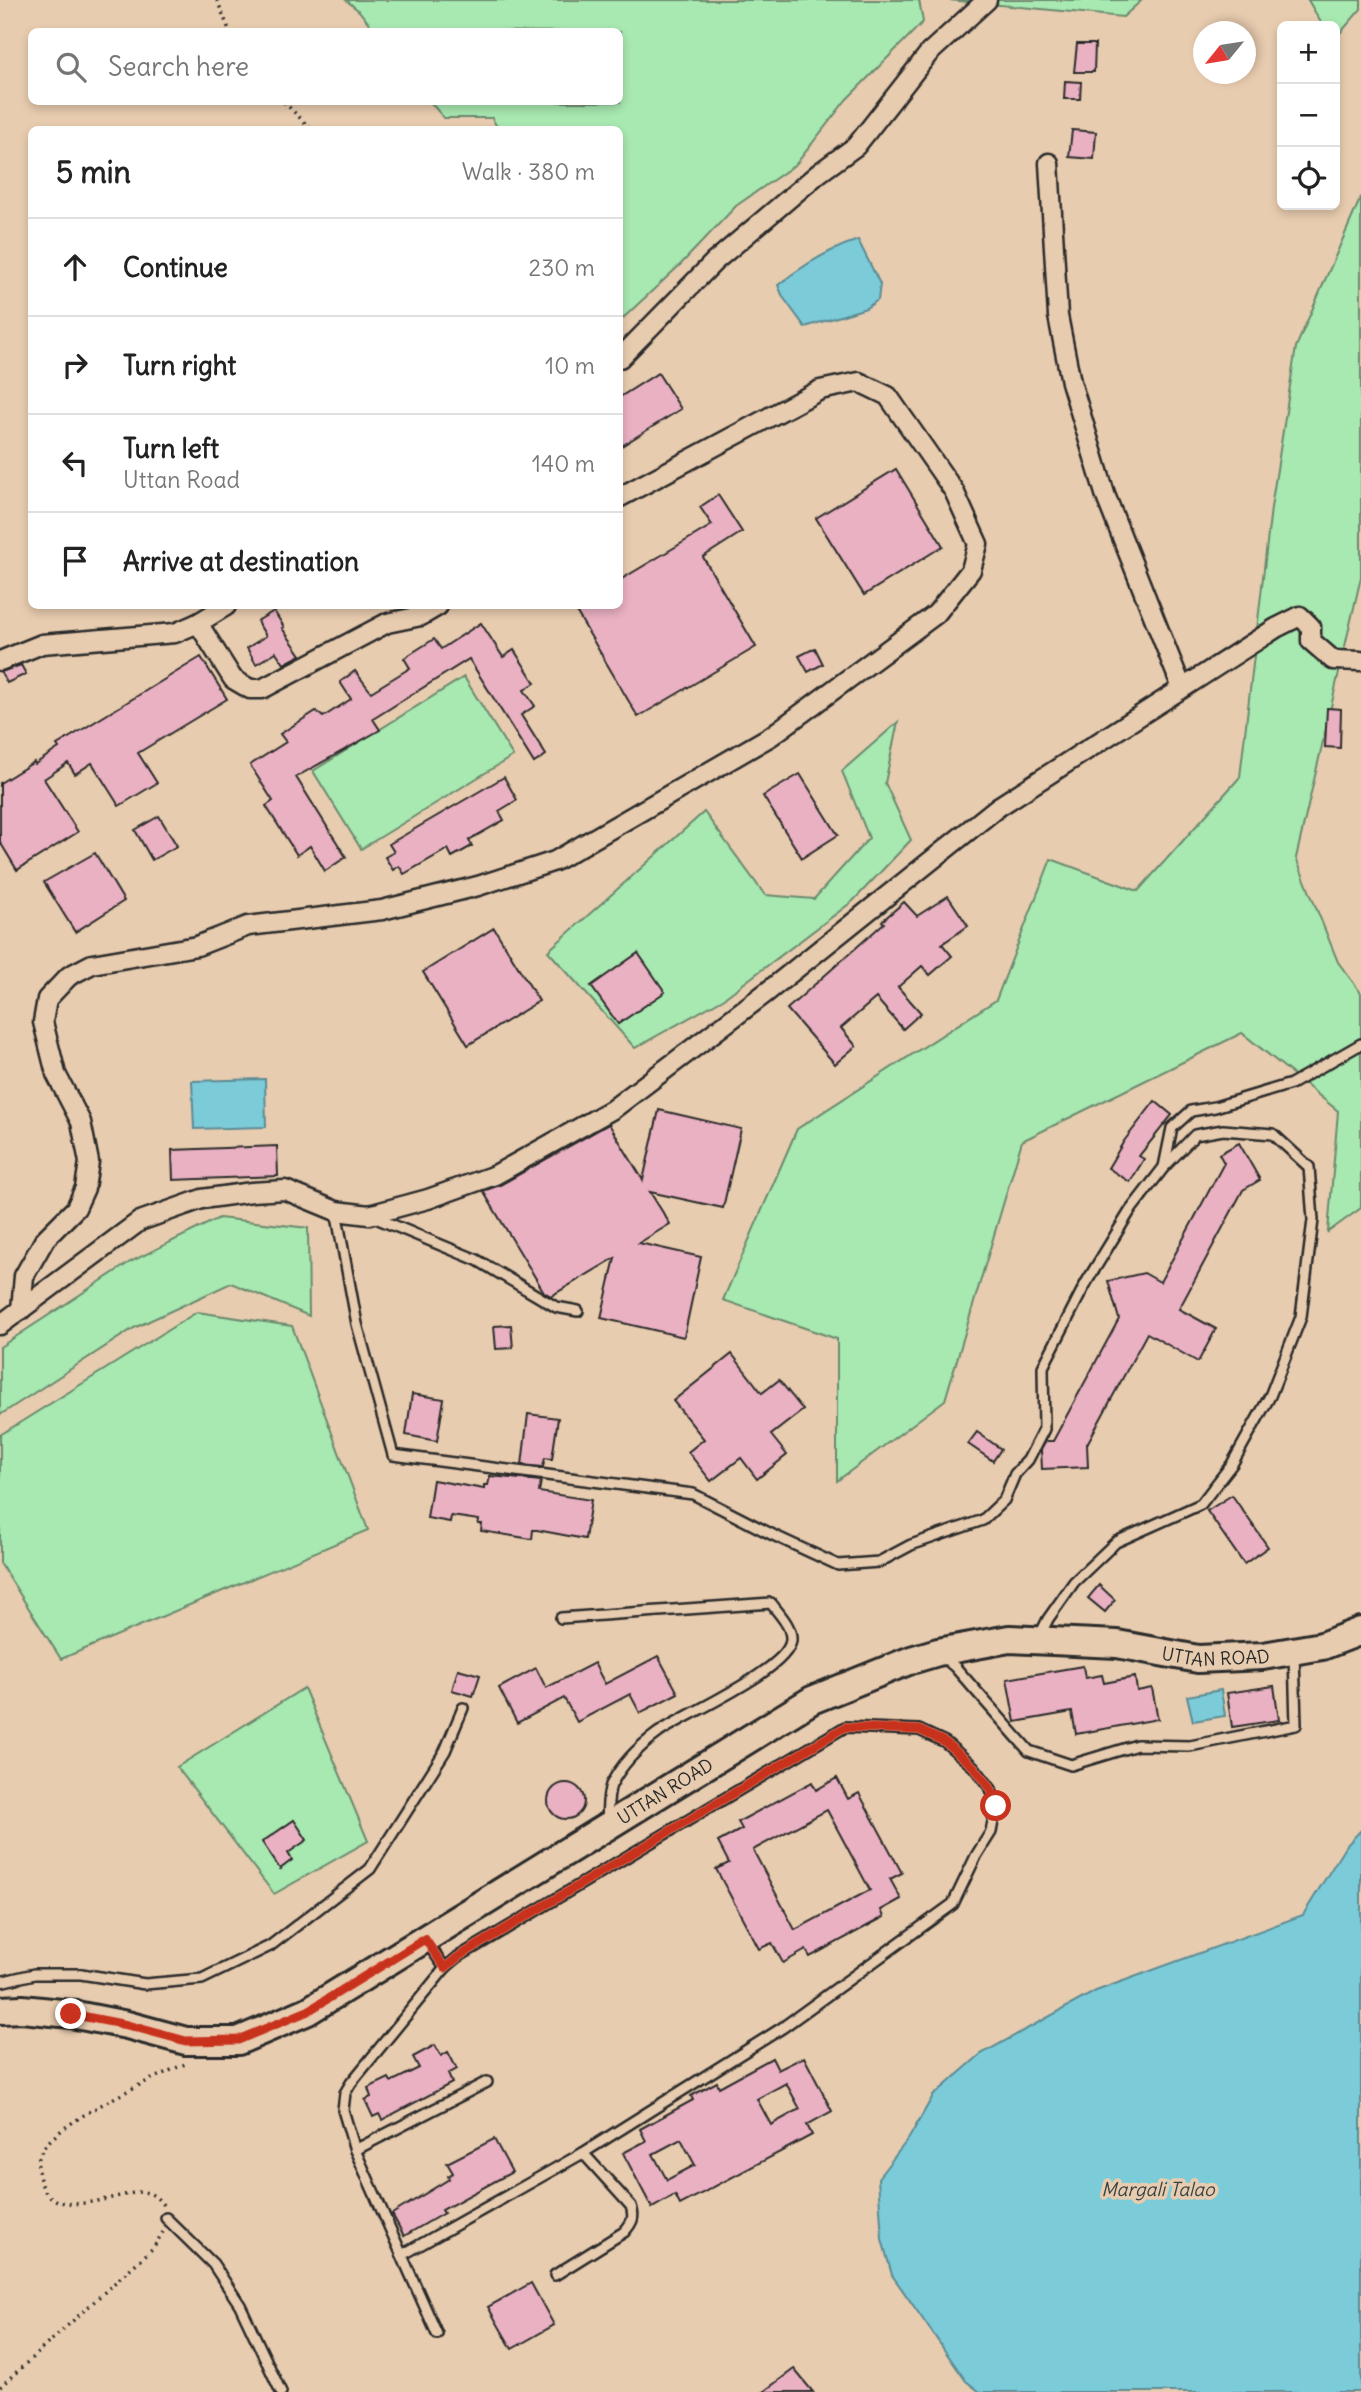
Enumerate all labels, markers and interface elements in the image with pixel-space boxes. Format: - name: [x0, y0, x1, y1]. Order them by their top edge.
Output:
- north arrow: [1193, 21, 1256, 84]
- map controls: [1277, 21, 1340, 210]
- button: +: [1277, 21, 1340, 84]
- search box: [28, 28, 623, 105]
- icon: search: [52, 48, 90, 86]
- text: Search here: [108, 50, 249, 83]
- button: −: [1277, 84, 1340, 147]
- button: locate: [1277, 147, 1340, 210]
- text: 5 min: [56, 153, 131, 191]
- text: Walk · 380 m: [462, 157, 595, 186]
- icon: ahead: [56, 248, 94, 286]
- text: Continue: [123, 251, 228, 284]
- text: 230 m: [529, 253, 595, 282]
- icon: right: [56, 346, 94, 384]
- text: Turn right: [123, 349, 236, 382]
- text: 10 m: [545, 351, 595, 380]
- text: Turn left: [123, 432, 219, 465]
- icon: left: [56, 444, 94, 482]
- text: 140 m: [532, 449, 595, 478]
- text: Uttan Road: [123, 465, 240, 494]
- icon: arrive: [56, 542, 94, 580]
- text: Arrive at destination: [123, 545, 359, 578]
- street label: UTTAN ROAD: [1160, 1641, 1271, 1671]
- street label: UTTAN ROAD: [613, 1753, 717, 1829]
- route start: [980, 1790, 1011, 1821]
- route end: [55, 1998, 86, 2029]
- water label: Margali Talao: [1101, 2177, 1216, 2201]

